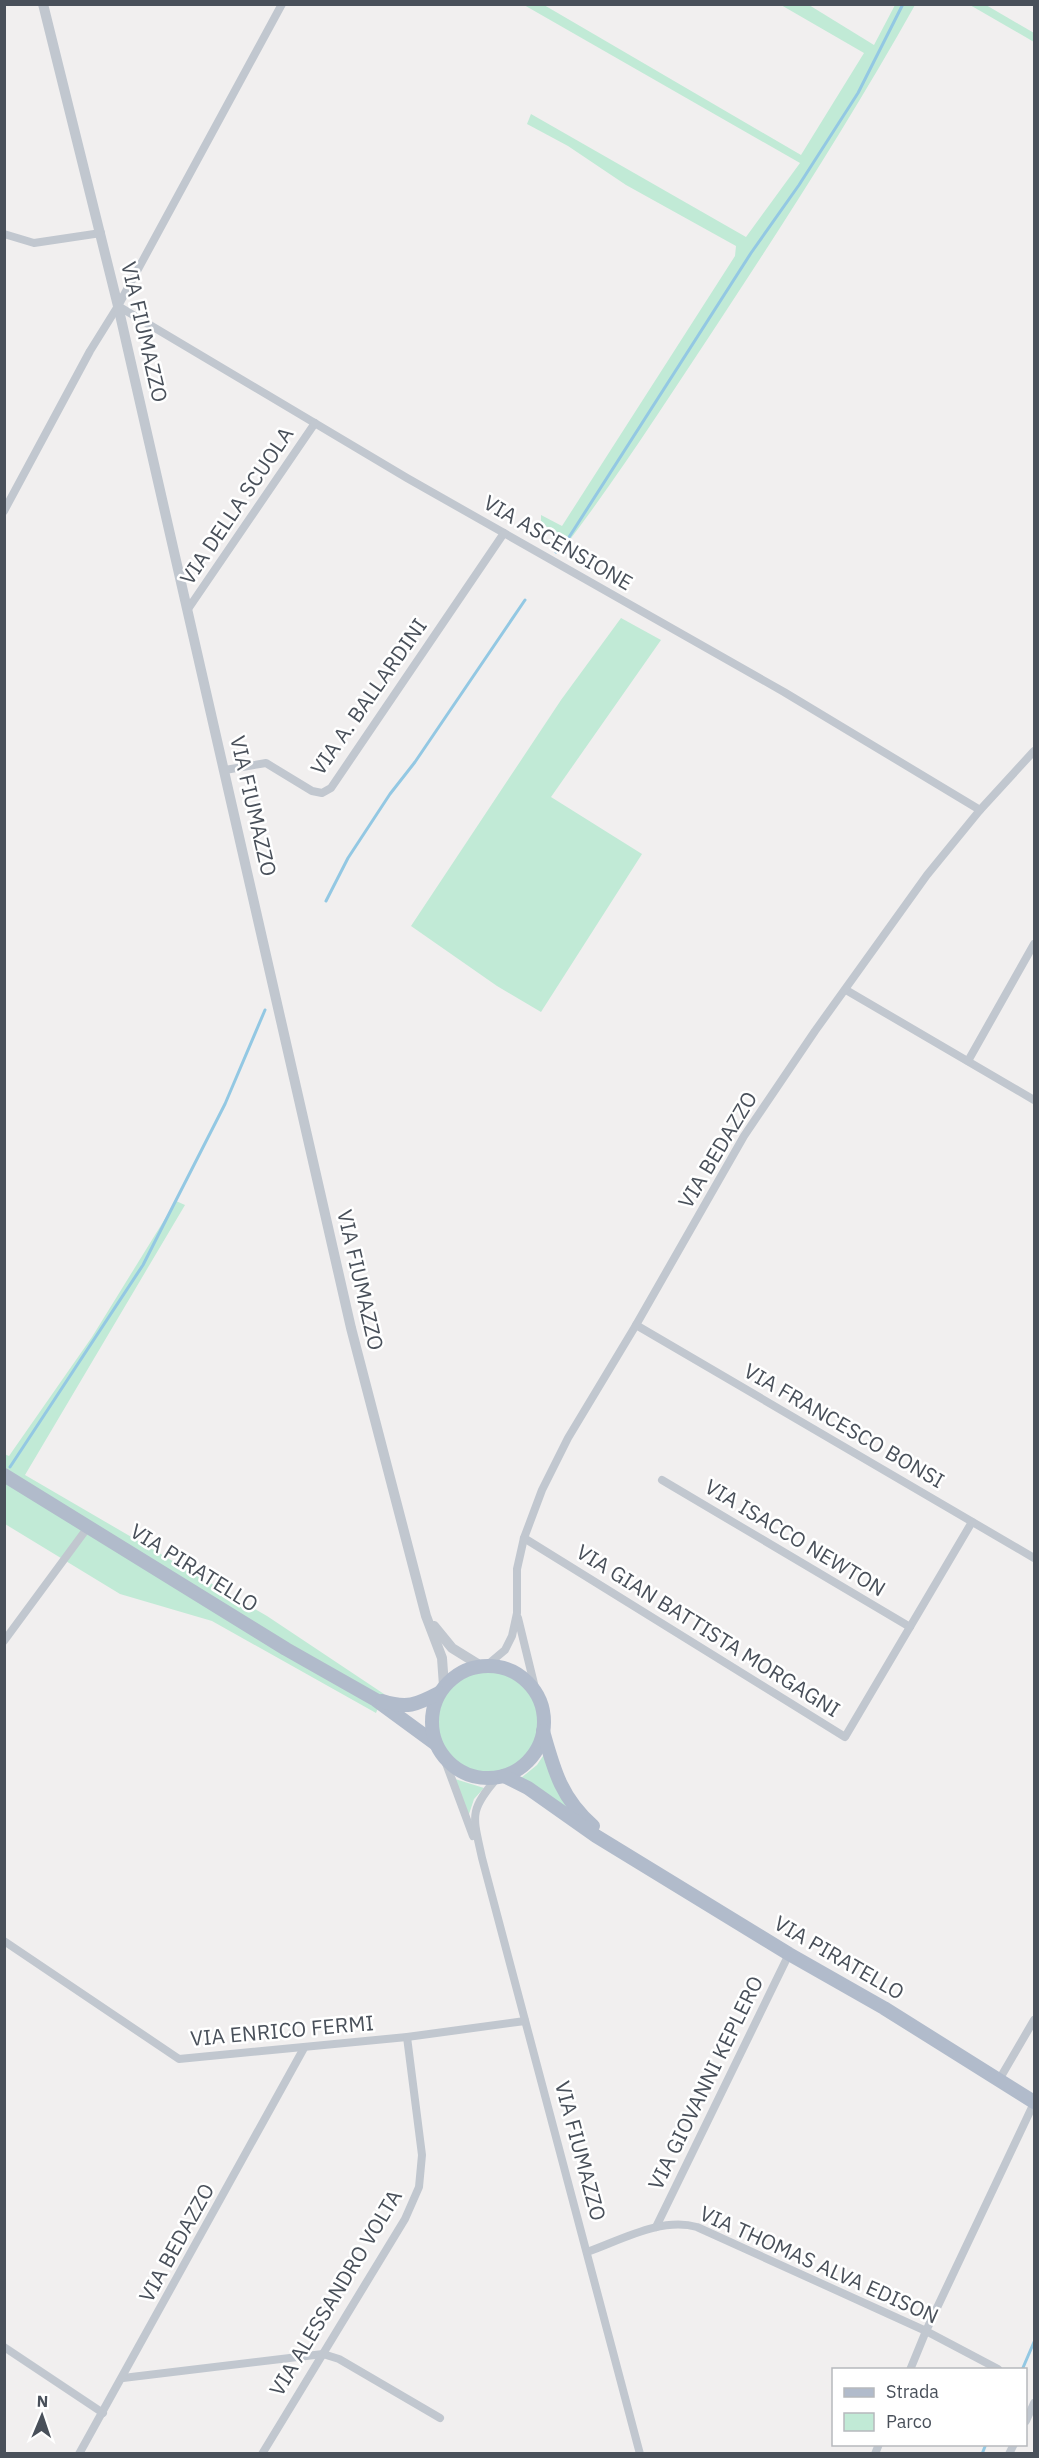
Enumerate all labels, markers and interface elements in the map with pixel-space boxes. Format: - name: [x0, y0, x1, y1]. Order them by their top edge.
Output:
- street label: VIA FIUMAZZO: [115, 259, 175, 405]
- street label: VIA DELLA SCUOLA: [173, 421, 299, 590]
- street label: VIA ASCENSIONE: [479, 488, 638, 596]
- street label: VIA A. BALLARDINI: [304, 613, 433, 780]
- street label: VIA FIUMAZZO: [224, 733, 284, 879]
- street label: VIA BEDAZZO: [671, 1086, 763, 1213]
- street label: VIA FIUMAZZO: [331, 1207, 391, 1353]
- street label: VIA FRANCESCO BONSI: [739, 1356, 950, 1494]
- street label: VIA ISACCO NEWTON: [700, 1472, 891, 1602]
- street label: VIA PIRATELLO: [125, 1517, 264, 1618]
- street label: VIA GIAN BATTISTA MORGAGNI: [571, 1537, 846, 1723]
- street label: VIA PIRATELLO: [769, 1909, 910, 2006]
- street label: VIA GIOVANNI KEPLERO: [641, 1971, 769, 2194]
- street label: VIA ENRICO FERMI: [189, 2008, 375, 2052]
- street label: VIA FIUMAZZO: [549, 2078, 613, 2224]
- street label: VIA BEDAZZO: [132, 2178, 220, 2307]
- street label: VIA ALESSANDRO VOLTA: [262, 2184, 408, 2401]
- street label: VIA THOMAS ALVA EDISON: [696, 2199, 943, 2329]
- legend: [832, 2368, 1027, 2446]
- text: Strada: [886, 2380, 939, 2403]
- north arrow: [12, 2386, 72, 2446]
- text: N: [36, 2391, 49, 2411]
- text: Parco: [886, 2410, 932, 2433]

